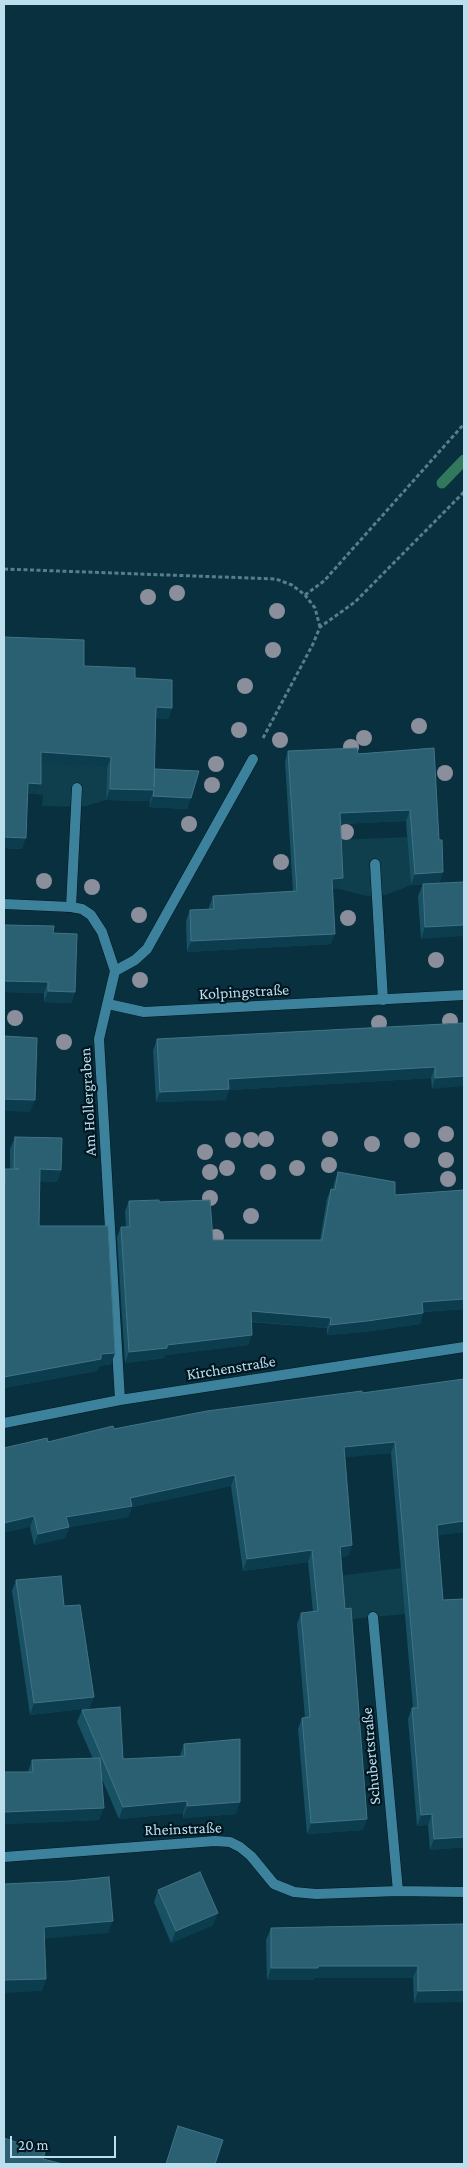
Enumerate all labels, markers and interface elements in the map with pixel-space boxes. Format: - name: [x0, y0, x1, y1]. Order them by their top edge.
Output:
- street label: Kolpingstraße: [198, 980, 290, 1004]
- street label: Am Hollergraben: [76, 1047, 100, 1157]
- street label: Kirchenstraße: [185, 1351, 277, 1385]
- street label: Schubertstraße: [357, 1707, 385, 1805]
- street label: Rheinstraße: [144, 1818, 222, 1840]
- scale bar: [12, 2126, 119, 2158]
- text: 20 m: [18, 2137, 49, 2153]

